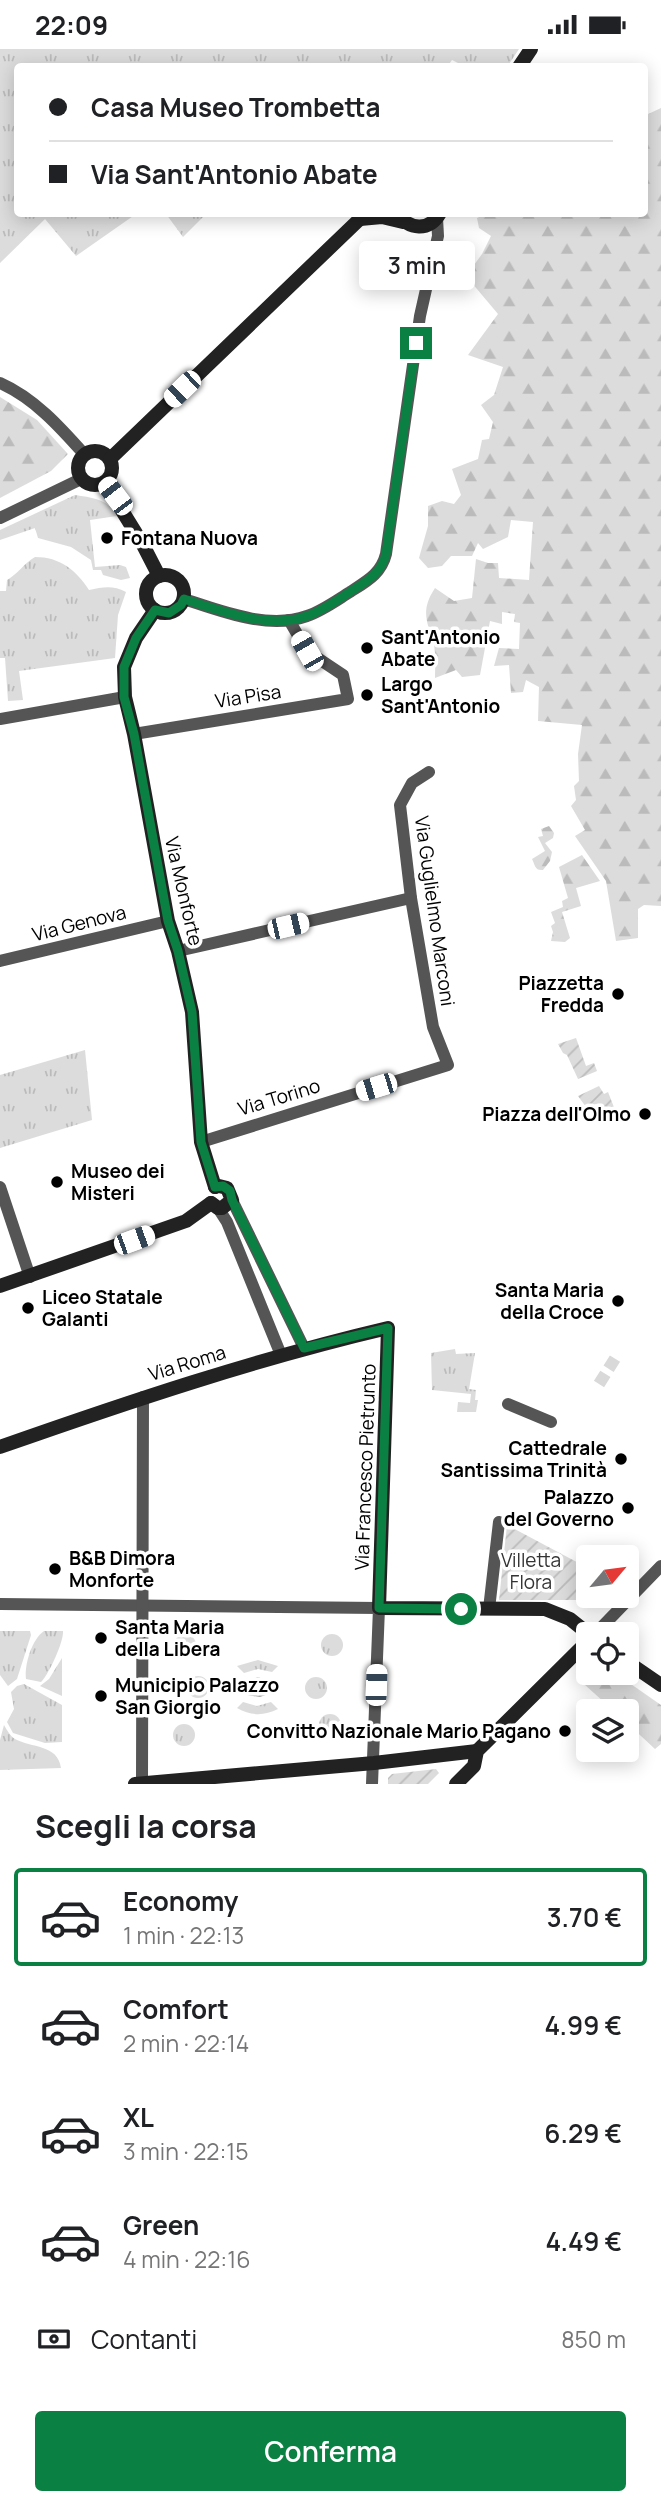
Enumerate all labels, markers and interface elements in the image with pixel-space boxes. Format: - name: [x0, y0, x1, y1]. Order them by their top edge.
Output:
- text: 22:09: [35, 7, 108, 43]
- text: Casa Museo Trombetta: [91, 89, 381, 125]
- text: Via Sant'Antonio Abate: [91, 156, 378, 192]
- callout: 3 min: [358, 241, 474, 291]
- text: 3 min: [388, 249, 446, 281]
- route end: [400, 327, 432, 359]
- car: [160, 367, 205, 411]
- car: [94, 473, 137, 519]
- place label: Fontana Nuova: [121, 525, 258, 551]
- marker: Fontana Nuova: [99, 530, 115, 546]
- place label: Sant'Antonio Abate: [381, 624, 500, 672]
- car: [288, 628, 327, 674]
- marker: Sant'Antonio Abate: [359, 640, 375, 656]
- place label: Largo Sant'Antonio: [381, 671, 500, 719]
- street label: Via Pisa: [213, 678, 283, 714]
- marker: Largo Sant'Antonio: [359, 687, 375, 703]
- street label: Via Guglielmo Marconi: [409, 814, 461, 1008]
- street label: Via Monforte: [159, 834, 209, 948]
- street label: Via Genova: [29, 899, 129, 947]
- car: [266, 911, 311, 941]
- place label: Piazzetta Fredda: [518, 970, 604, 1018]
- marker: Piazzetta Fredda: [610, 986, 626, 1002]
- car: [353, 1071, 400, 1103]
- street label: Via Torino: [235, 1072, 323, 1122]
- place label: Piazza dell'Olmo: [482, 1101, 631, 1127]
- marker: Piazza dell'Olmo: [637, 1106, 653, 1122]
- place label: Museo dei Misteri: [71, 1158, 165, 1206]
- marker: Museo dei Misteri: [49, 1174, 65, 1190]
- car: [111, 1223, 158, 1257]
- place label: Santa Maria della Croce: [495, 1277, 604, 1325]
- place label: Liceo Statale Galanti: [42, 1284, 163, 1332]
- marker: Santa Maria della Croce: [610, 1293, 626, 1309]
- marker: Liceo Statale Galanti: [20, 1300, 36, 1316]
- street label: Via Roma: [145, 1339, 229, 1387]
- street label: Via Francesco Pietrunto: [348, 1363, 382, 1571]
- place label: Cattedrale Santissima Trinità: [441, 1435, 607, 1483]
- marker: Cattedrale Santissima Trinità: [613, 1451, 629, 1467]
- place label: Palazzo del Governo: [504, 1484, 614, 1532]
- marker: Palazzo del Governo: [620, 1500, 636, 1516]
- place label: B&B Dimora Monforte: [69, 1545, 175, 1593]
- north arrow: [576, 1545, 639, 1608]
- map controls: [576, 1545, 639, 1762]
- park label: Villetta Flora: [501, 1547, 561, 1595]
- marker: B&B Dimora Monforte: [47, 1561, 63, 1577]
- route start: [445, 1593, 477, 1625]
- place label: Santa Maria della Libera: [115, 1614, 224, 1662]
- button: locate: [576, 1622, 639, 1685]
- marker: Santa Maria della Libera: [93, 1630, 109, 1646]
- car: [365, 1664, 388, 1706]
- place label: Municipio Palazzo San Giorgio: [115, 1672, 279, 1720]
- marker: Municipio Palazzo San Giorgio: [93, 1688, 109, 1704]
- button: layers: [576, 1699, 639, 1762]
- place label: Convitto Nazionale Mario Pagano: [247, 1718, 551, 1744]
- marker: Convitto Nazionale Mario Pagano: [557, 1723, 573, 1739]
- text: Scegli la corsa: [35, 1804, 257, 1848]
- text: Economy: [123, 1883, 238, 1919]
- icon: car: [39, 1886, 102, 1949]
- text: 3.70 €: [547, 1899, 622, 1935]
- text: 1 min · 22:13: [123, 1919, 244, 1951]
- text: Comfort: [123, 1991, 229, 2027]
- icon: car: [39, 1994, 102, 2057]
- text: 4.99 €: [544, 2007, 622, 2043]
- text: 2 min · 22:14: [123, 2027, 249, 2059]
- text: XL: [123, 2099, 154, 2135]
- icon: car: [39, 2102, 102, 2165]
- text: 6.29 €: [544, 2115, 622, 2151]
- text: 3 min · 22:15: [123, 2135, 249, 2167]
- text: Green: [123, 2207, 199, 2243]
- icon: car: [39, 2210, 102, 2273]
- text: 4.49 €: [545, 2223, 622, 2259]
- text: 4 min · 22:16: [123, 2243, 250, 2275]
- icon: cash: [35, 2320, 73, 2358]
- text: Contanti: [91, 2321, 197, 2357]
- text: 850 m: [561, 2323, 626, 2355]
- button: Conferma: [35, 2411, 626, 2491]

